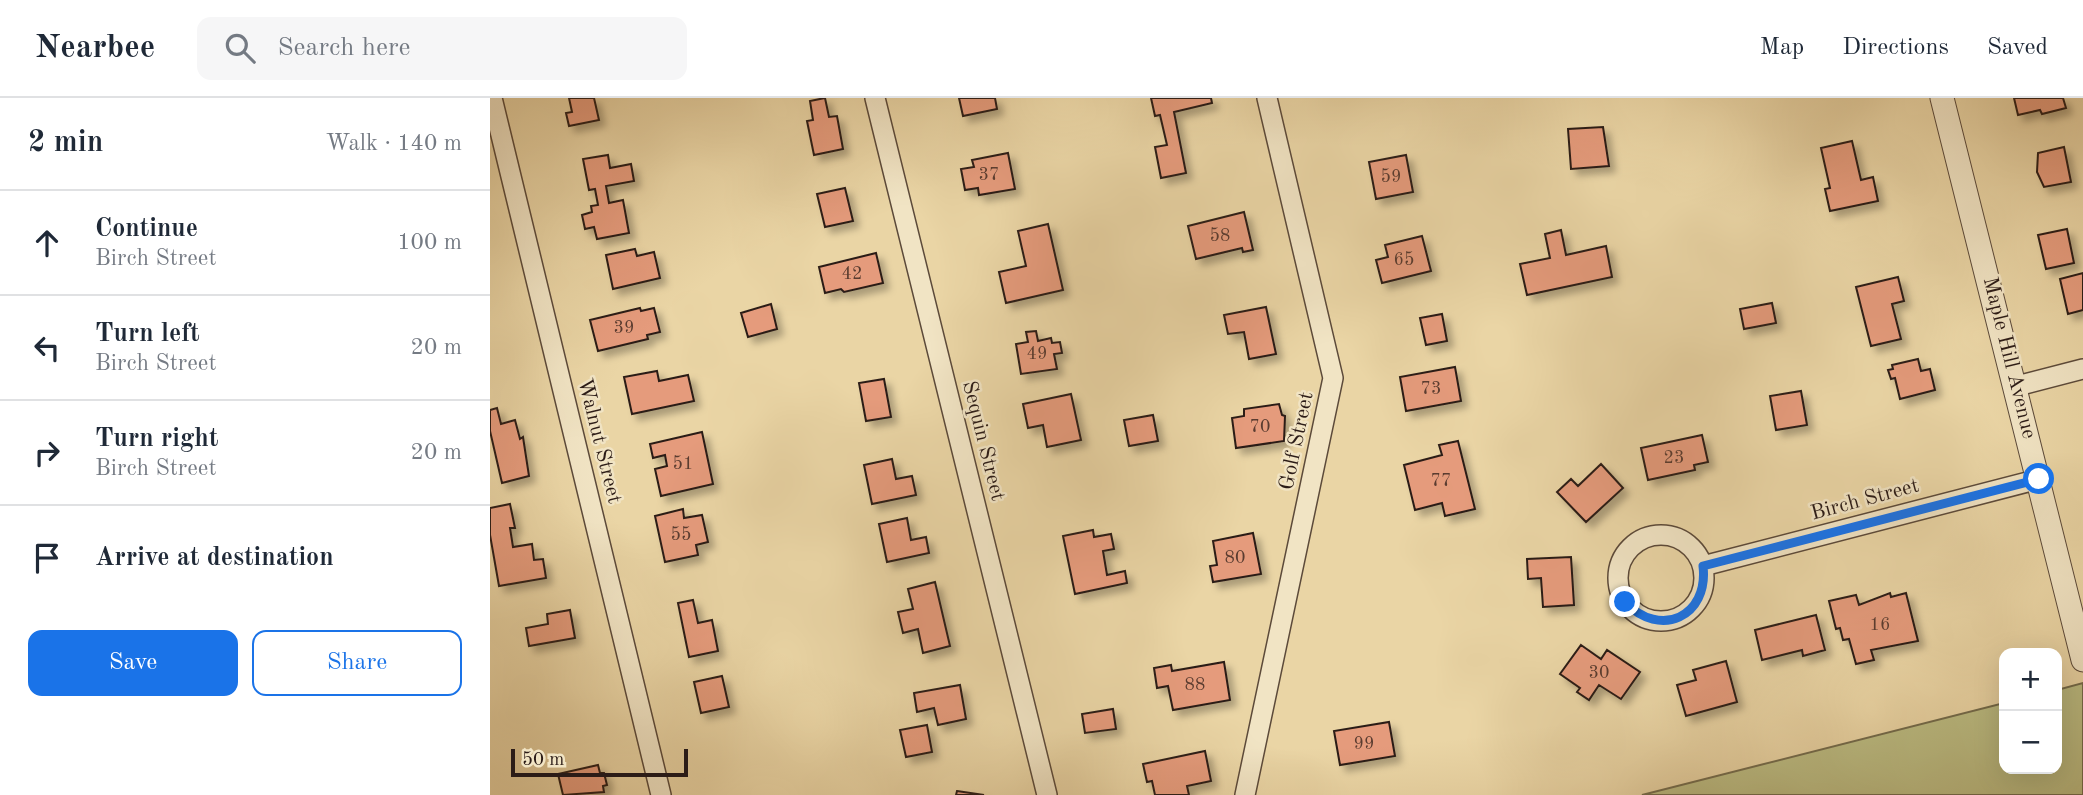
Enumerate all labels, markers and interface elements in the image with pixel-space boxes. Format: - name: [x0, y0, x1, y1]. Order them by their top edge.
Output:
- search box: [197, 17, 687, 80]
- icon: search: [221, 29, 259, 67]
- text: Nearbee: [35, 32, 155, 65]
- text: Search here: [277, 35, 411, 61]
- text: Map: [1760, 36, 1804, 60]
- text: Directions: [1842, 36, 1949, 60]
- text: Saved: [1987, 36, 2048, 60]
- text: 2 min: [28, 128, 103, 158]
- text: Walk · 140 m: [326, 132, 462, 155]
- house number: 37: [979, 166, 999, 184]
- house number: 59: [1381, 168, 1401, 186]
- text: Continue: [95, 216, 198, 242]
- icon: ahead: [28, 224, 66, 262]
- house number: 58: [1210, 227, 1230, 245]
- text: 100 m: [397, 231, 462, 254]
- text: Birch Street: [95, 247, 216, 270]
- house number: 65: [1394, 251, 1414, 269]
- house number: 42: [842, 265, 862, 283]
- street label: Maple Hill Avenue: [1979, 275, 2039, 441]
- house number: 39: [614, 319, 634, 337]
- text: Turn left: [95, 321, 200, 347]
- icon: left: [28, 329, 66, 367]
- text: 20 m: [411, 336, 462, 359]
- house number: 49: [1027, 345, 1047, 363]
- text: Birch Street: [95, 352, 216, 375]
- street label: Walnut Street: [573, 376, 625, 506]
- street label: Sequin Street: [958, 379, 1008, 503]
- house number: 73: [1421, 380, 1441, 398]
- street label: Golf Street: [1276, 390, 1318, 492]
- house number: 70: [1250, 418, 1270, 436]
- text: Turn right: [95, 426, 218, 452]
- icon: right: [28, 434, 66, 472]
- text: 20 m: [411, 441, 462, 464]
- house number: 23: [1664, 449, 1684, 467]
- house number: 51: [673, 455, 693, 473]
- text: Birch Street: [95, 457, 216, 480]
- route start: [2023, 463, 2054, 494]
- house number: 77: [1431, 472, 1451, 490]
- street label: Birch Street: [1809, 476, 1921, 524]
- house number: 55: [671, 526, 691, 544]
- icon: arrive: [28, 539, 66, 577]
- text: Arrive at destination: [95, 545, 334, 571]
- house number: 80: [1225, 549, 1245, 567]
- route end: [1609, 586, 1640, 617]
- house number: 16: [1870, 616, 1890, 634]
- button: Save: [28, 630, 238, 696]
- button: Share: [252, 630, 462, 696]
- map controls: [1999, 648, 2062, 774]
- button: +: [1999, 648, 2062, 711]
- house number: 30: [1589, 664, 1609, 682]
- house number: 88: [1185, 676, 1205, 694]
- button: −: [1999, 711, 2062, 774]
- house number: 99: [1354, 735, 1374, 753]
- scale bar: [511, 746, 688, 778]
- text: 50 m: [522, 751, 564, 770]

